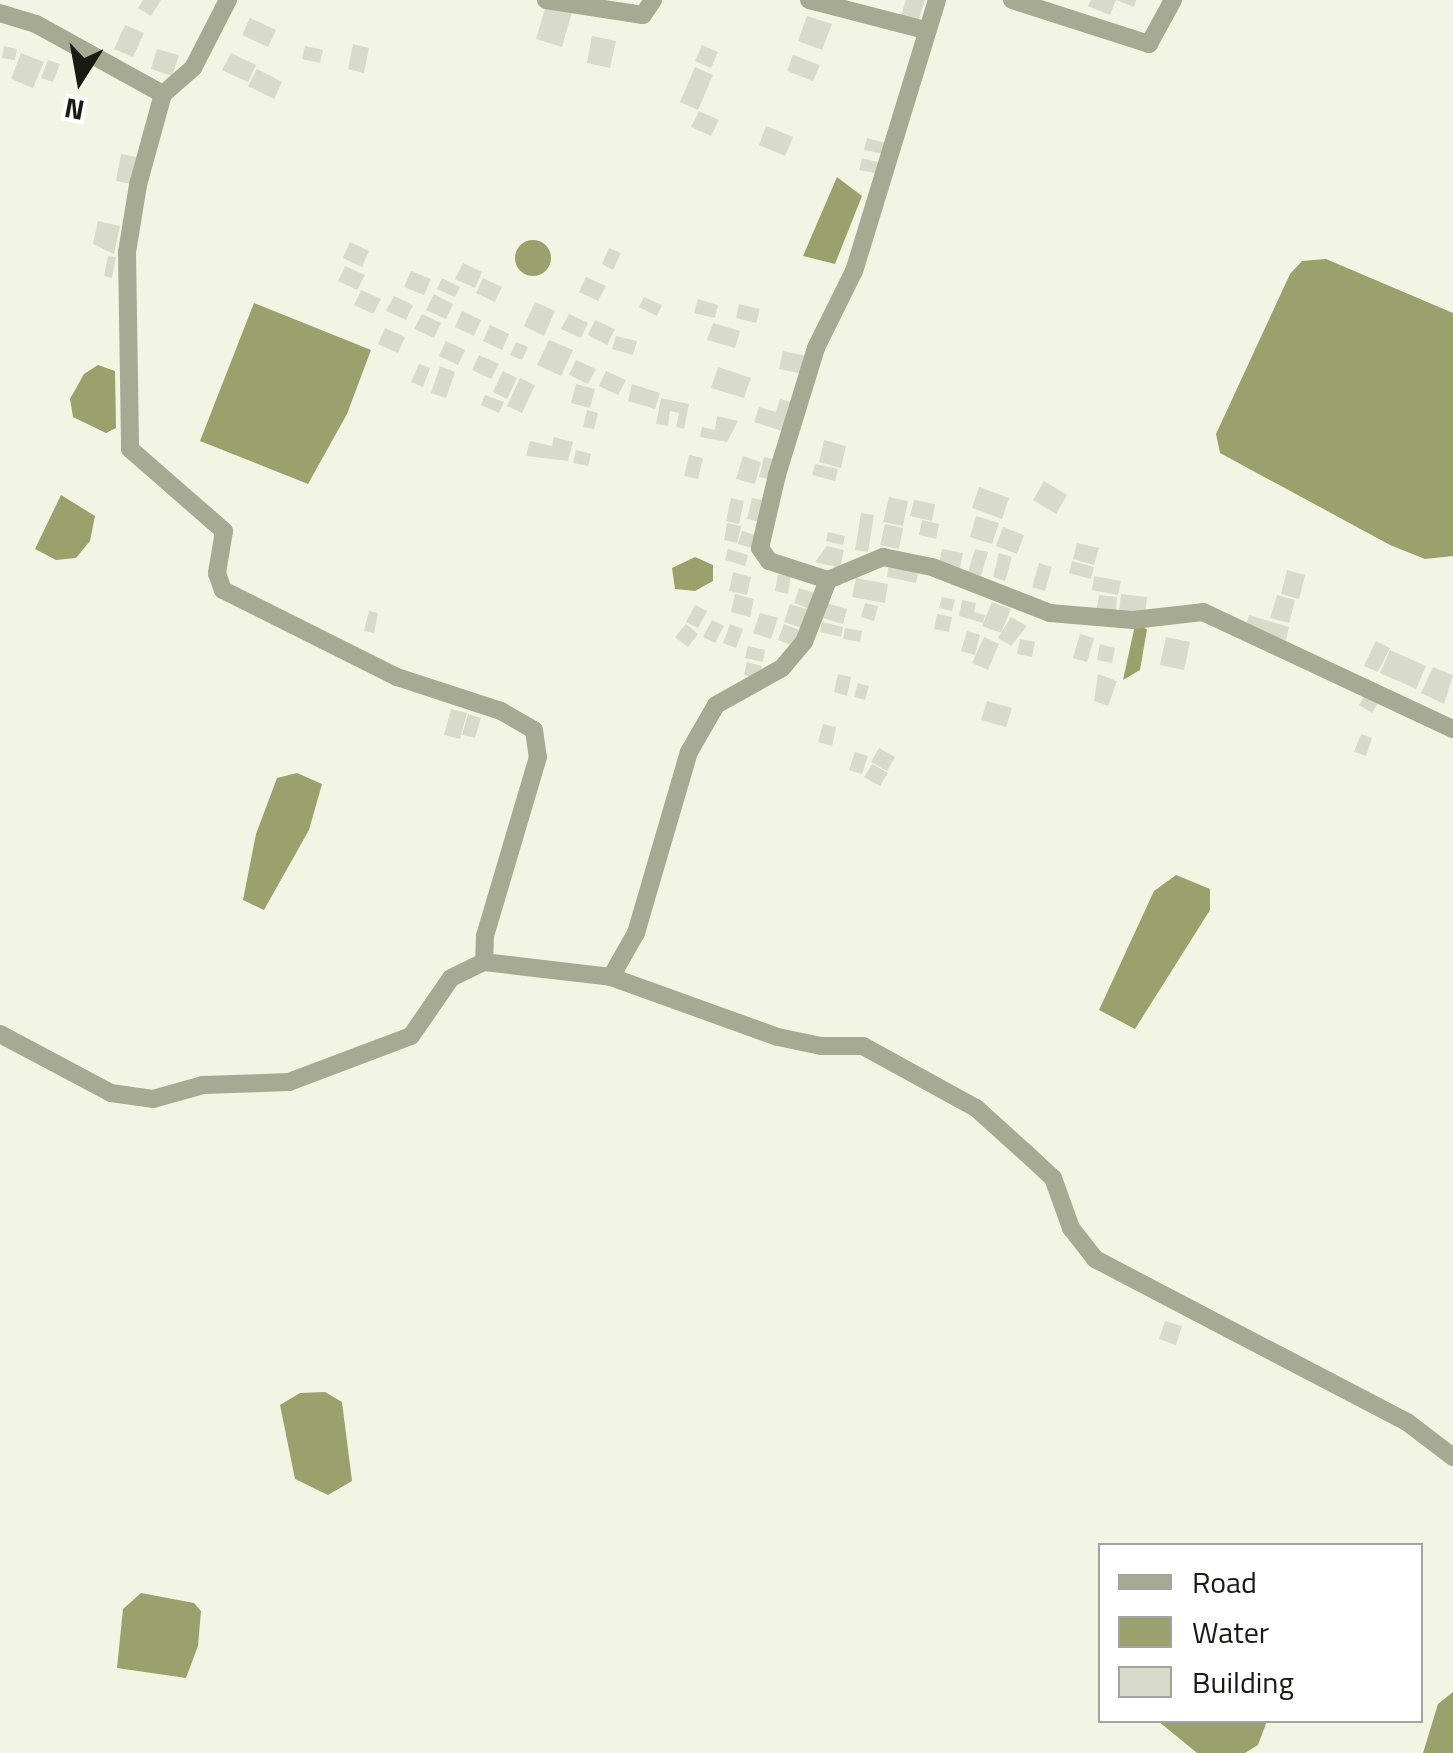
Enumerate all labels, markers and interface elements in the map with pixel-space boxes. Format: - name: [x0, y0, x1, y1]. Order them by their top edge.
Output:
- north arrow: [30, 30, 130, 130]
- text: N: [61, 87, 88, 133]
- legend: [1098, 1543, 1423, 1723]
- text: Road: [1192, 1559, 1257, 1605]
- text: Water: [1192, 1609, 1269, 1655]
- text: Building: [1192, 1659, 1294, 1705]

